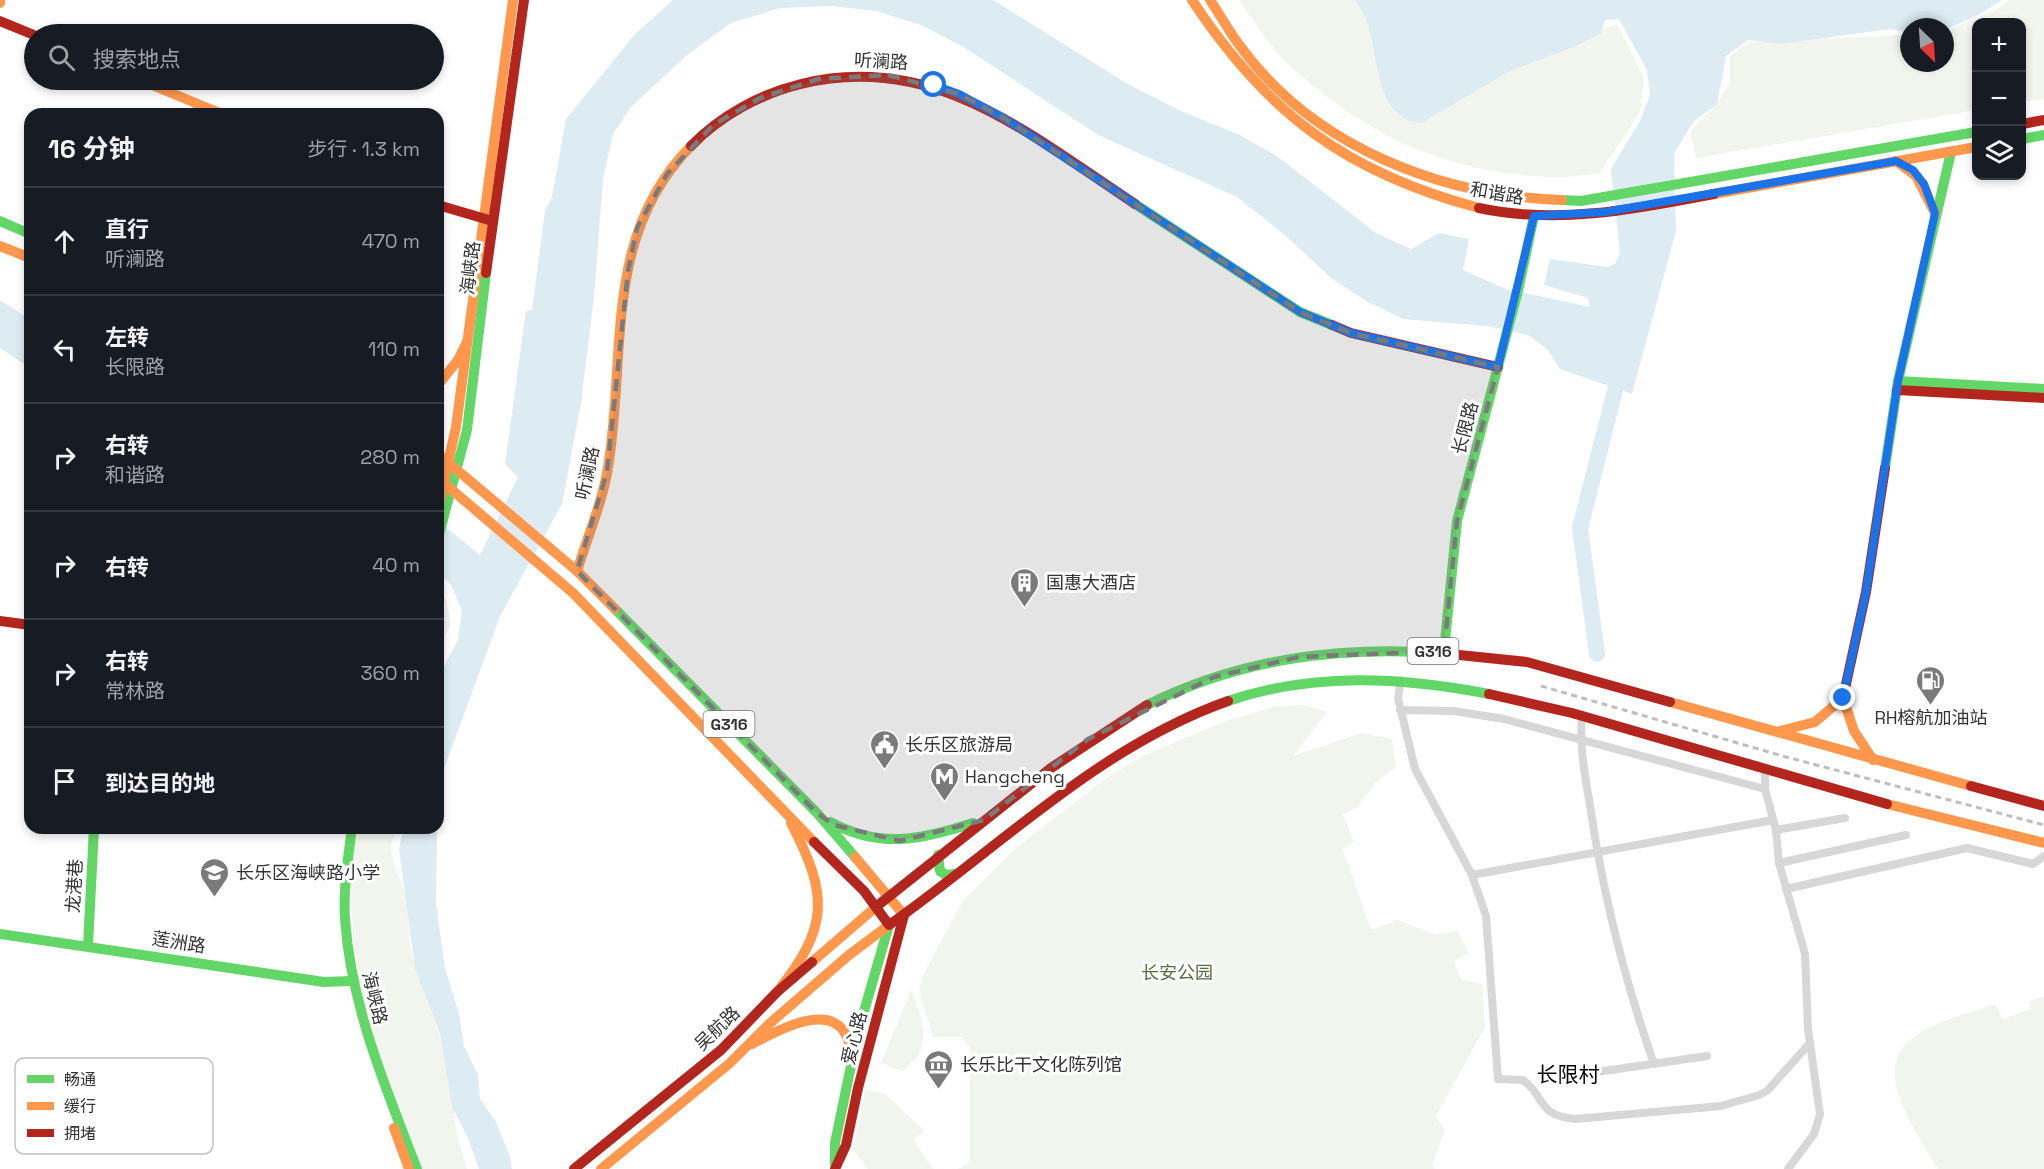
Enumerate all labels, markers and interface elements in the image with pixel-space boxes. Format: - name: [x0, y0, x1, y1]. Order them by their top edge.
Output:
- north arrow: [1900, 18, 1954, 72]
- map controls: [1972, 18, 2026, 180]
- button: +: [1972, 18, 2026, 72]
- search box: [24, 24, 444, 90]
- icon: search: [45, 41, 78, 74]
- text: 搜索地点: [93, 45, 181, 73]
- street label: 听澜路: [853, 48, 909, 74]
- route start: [920, 71, 946, 97]
- button: −: [1972, 72, 2026, 126]
- button: layers: [1972, 126, 2026, 180]
- text: 16 分钟: [48, 132, 134, 166]
- text: 步行 · 1.3 km: [307, 136, 420, 162]
- street label: 和谐路: [1468, 177, 1526, 209]
- text: 直行: [105, 215, 149, 243]
- icon: ahead: [48, 225, 81, 258]
- text: 470 m: [362, 228, 420, 254]
- street label: 海峡路: [455, 240, 485, 296]
- text: 听澜路: [105, 246, 165, 272]
- text: 左转: [105, 323, 149, 351]
- icon: left: [48, 333, 81, 366]
- text: 110 m: [368, 336, 420, 362]
- text: 长限路: [105, 354, 165, 380]
- street label: 长限路: [1447, 399, 1483, 457]
- text: 右转: [105, 431, 149, 459]
- icon: right: [48, 441, 81, 474]
- text: 280 m: [360, 444, 420, 470]
- street label: 听澜路: [570, 444, 604, 502]
- text: 和谐路: [105, 462, 165, 488]
- icon: right: [48, 549, 81, 582]
- text: 40 m: [372, 552, 420, 578]
- text: 右转: [105, 553, 149, 581]
- building icon: 国惠大酒店: [1009, 566, 1041, 608]
- place label: 国惠大酒店: [1046, 571, 1136, 594]
- road number: G316: [1408, 638, 1458, 664]
- text: 右转: [105, 647, 149, 675]
- icon: right: [48, 657, 81, 690]
- text: 360 m: [361, 660, 420, 686]
- fuel station icon: RH榕航加油站: [1915, 664, 1947, 706]
- text: 常林路: [105, 678, 165, 704]
- route end: [1829, 684, 1855, 710]
- place label: RH榕航加油站: [1874, 706, 1988, 729]
- road number: G316: [704, 711, 754, 737]
- public building icon: 长乐区旅游局: [868, 728, 900, 770]
- place label: 长乐区旅游局: [905, 733, 1013, 756]
- metro station icon: Hangcheng: [928, 760, 960, 802]
- icon: arrive: [48, 765, 81, 798]
- place label: Hangcheng: [965, 765, 1065, 788]
- text: 到达目的地: [105, 769, 215, 797]
- school or university icon: 长乐区海峡路小学: [199, 856, 231, 898]
- street label: 龙港巷: [61, 858, 87, 914]
- place label: 长乐区海峡路小学: [236, 861, 380, 884]
- street label: 莲洲路: [151, 926, 207, 958]
- park label: 长安公园: [1141, 961, 1213, 984]
- street label: 海峡路: [357, 969, 393, 1027]
- street label: 吴航路: [690, 1001, 744, 1055]
- street label: 爱心路: [836, 1009, 872, 1067]
- museum icon: 长乐比干文化陈列馆: [923, 1048, 955, 1090]
- place label: 长乐比干文化陈列馆: [960, 1053, 1122, 1076]
- legend: [15, 1058, 213, 1154]
- district label: 长限村: [1537, 1061, 1600, 1088]
- text: 畅通: [64, 1069, 96, 1090]
- text: 缓行: [64, 1096, 96, 1117]
- text: 拥堵: [64, 1123, 96, 1144]

